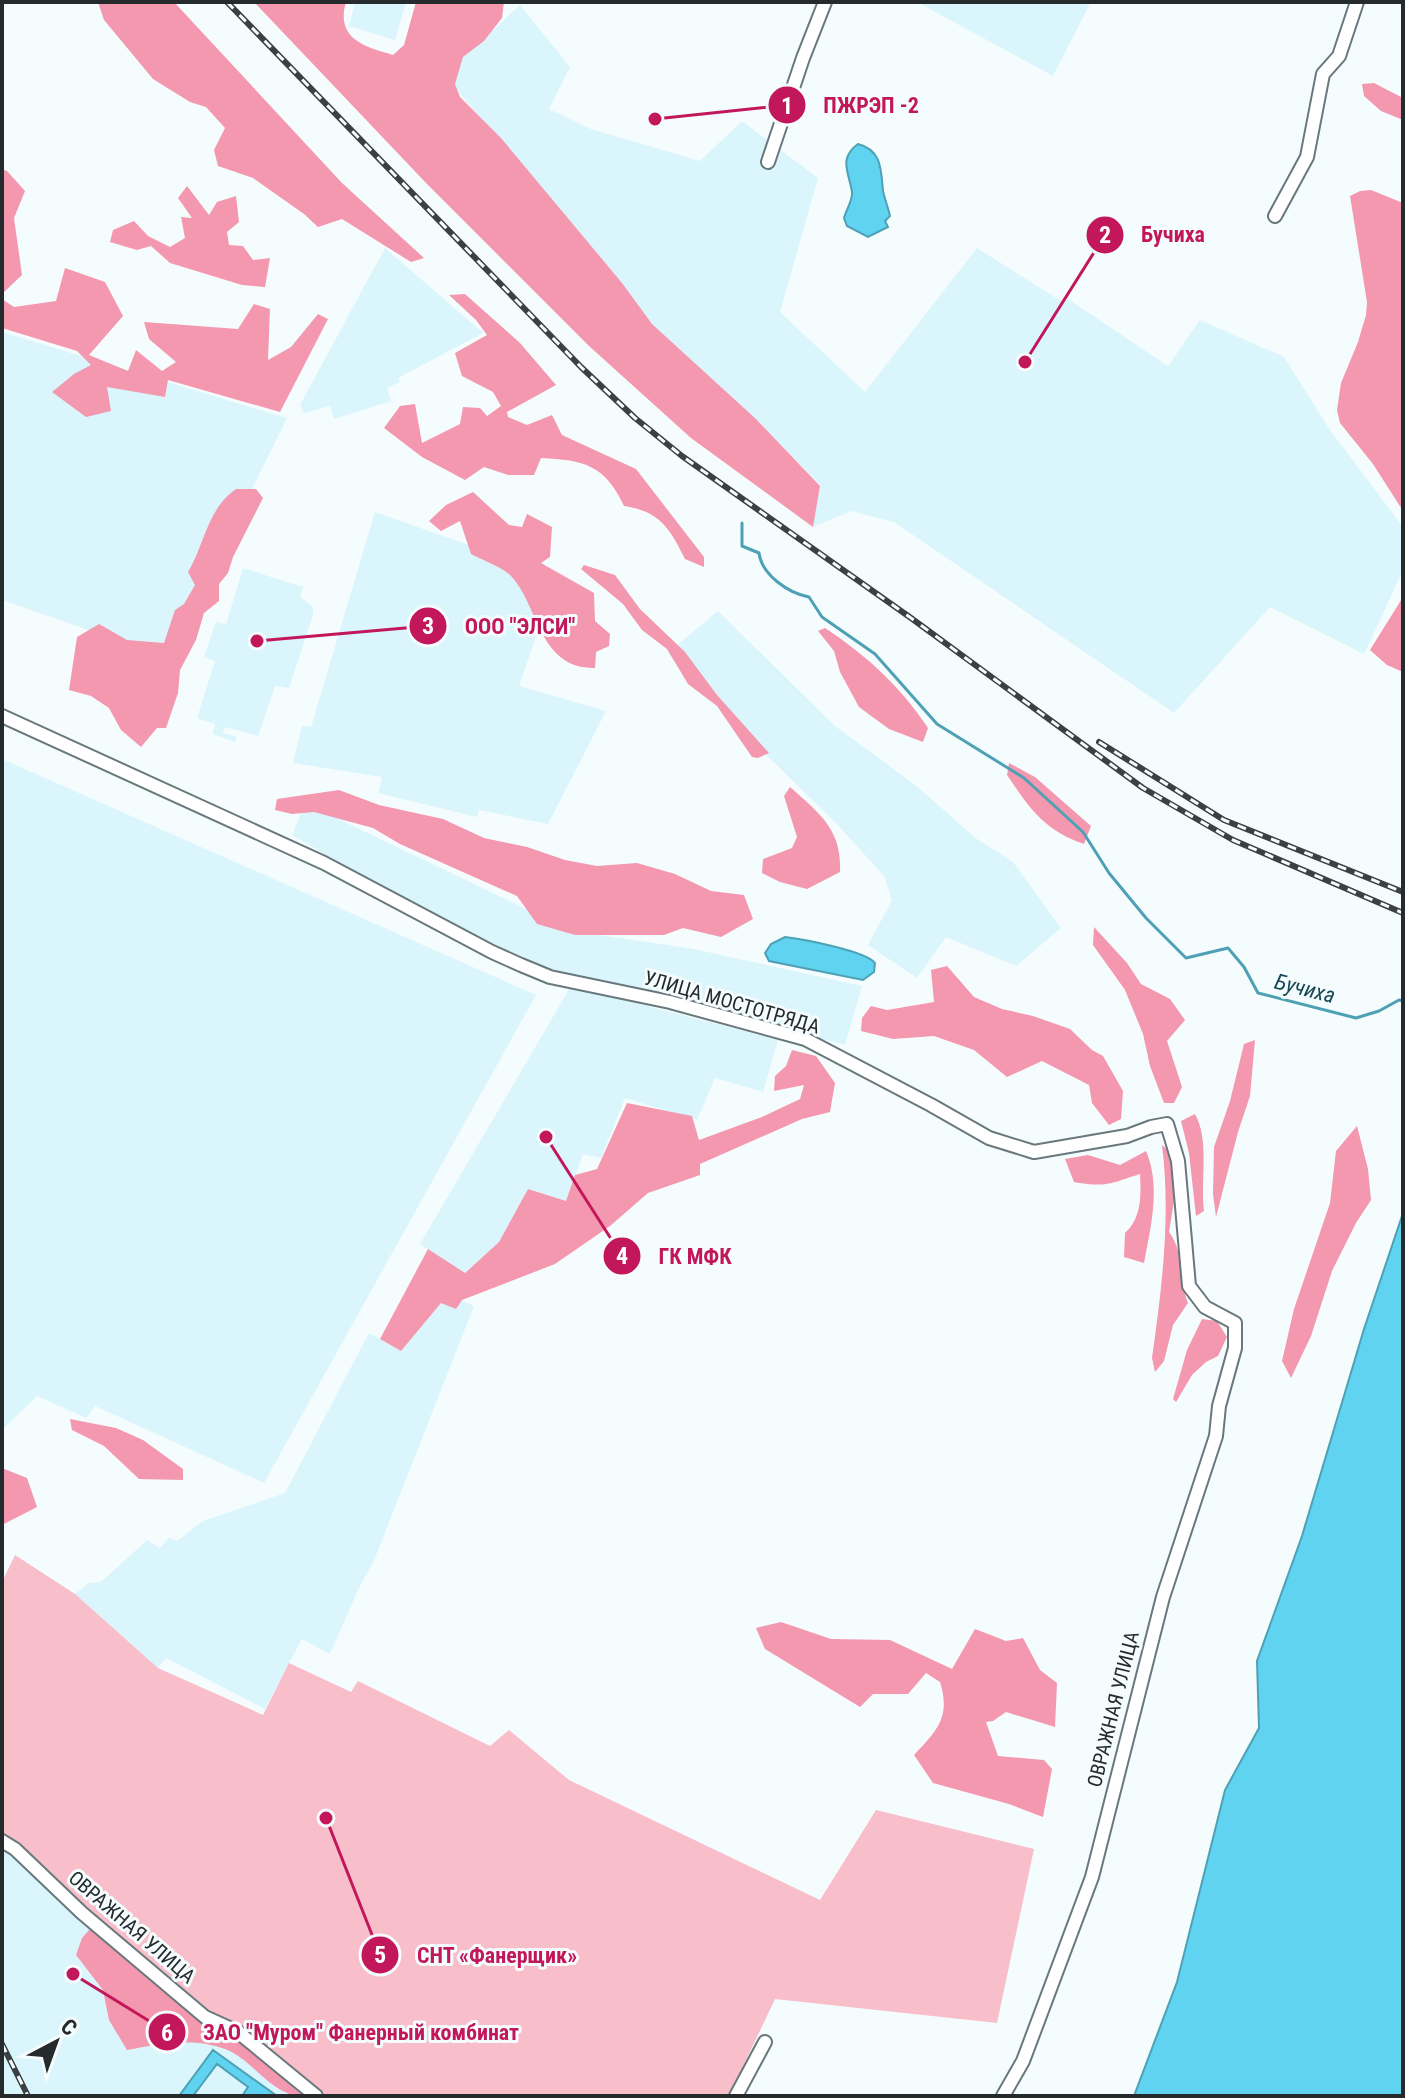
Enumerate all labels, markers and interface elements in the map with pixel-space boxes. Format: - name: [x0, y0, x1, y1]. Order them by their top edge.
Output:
- callout: ПЖРЭП -2: [767, 82, 935, 128]
- text: 1: [781, 92, 793, 120]
- text: ПЖРЭП -2: [823, 93, 919, 118]
- callout: Бучиха: [1085, 212, 1221, 258]
- text: 2: [1099, 221, 1111, 249]
- text: Бучиха: [1141, 222, 1205, 247]
- callout: ООО "ЭЛСИ": [408, 603, 591, 649]
- text: 3: [422, 612, 434, 640]
- text: ООО "ЭЛСИ": [465, 614, 575, 639]
- street label: УЛИЦА МОСТОТРЯДА: [641, 965, 823, 1039]
- water label: Бучиха: [1272, 969, 1338, 1008]
- callout: ГК МФК: [602, 1233, 747, 1279]
- text: 4: [616, 1242, 628, 1270]
- text: ГК МФК: [658, 1244, 732, 1269]
- street label: ОВРАЖНАЯ УЛИЦА: [1082, 1628, 1144, 1789]
- street label: ОВРАЖНАЯ УЛИЦА: [64, 1866, 200, 1989]
- callout: СНТ «Фанерщик»: [360, 1932, 593, 1978]
- text: 5: [374, 1941, 386, 1969]
- text: СНТ «Фанерщик»: [417, 1943, 577, 1968]
- north arrow: [16, 2002, 96, 2082]
- callout: ЗАО "Муром" Фанерный комбинат: [147, 2009, 535, 2055]
- text: С: [56, 2014, 82, 2041]
- text: 6: [161, 2019, 173, 2047]
- text: ЗАО "Муром" Фанерный комбинат: [203, 2020, 519, 2045]

